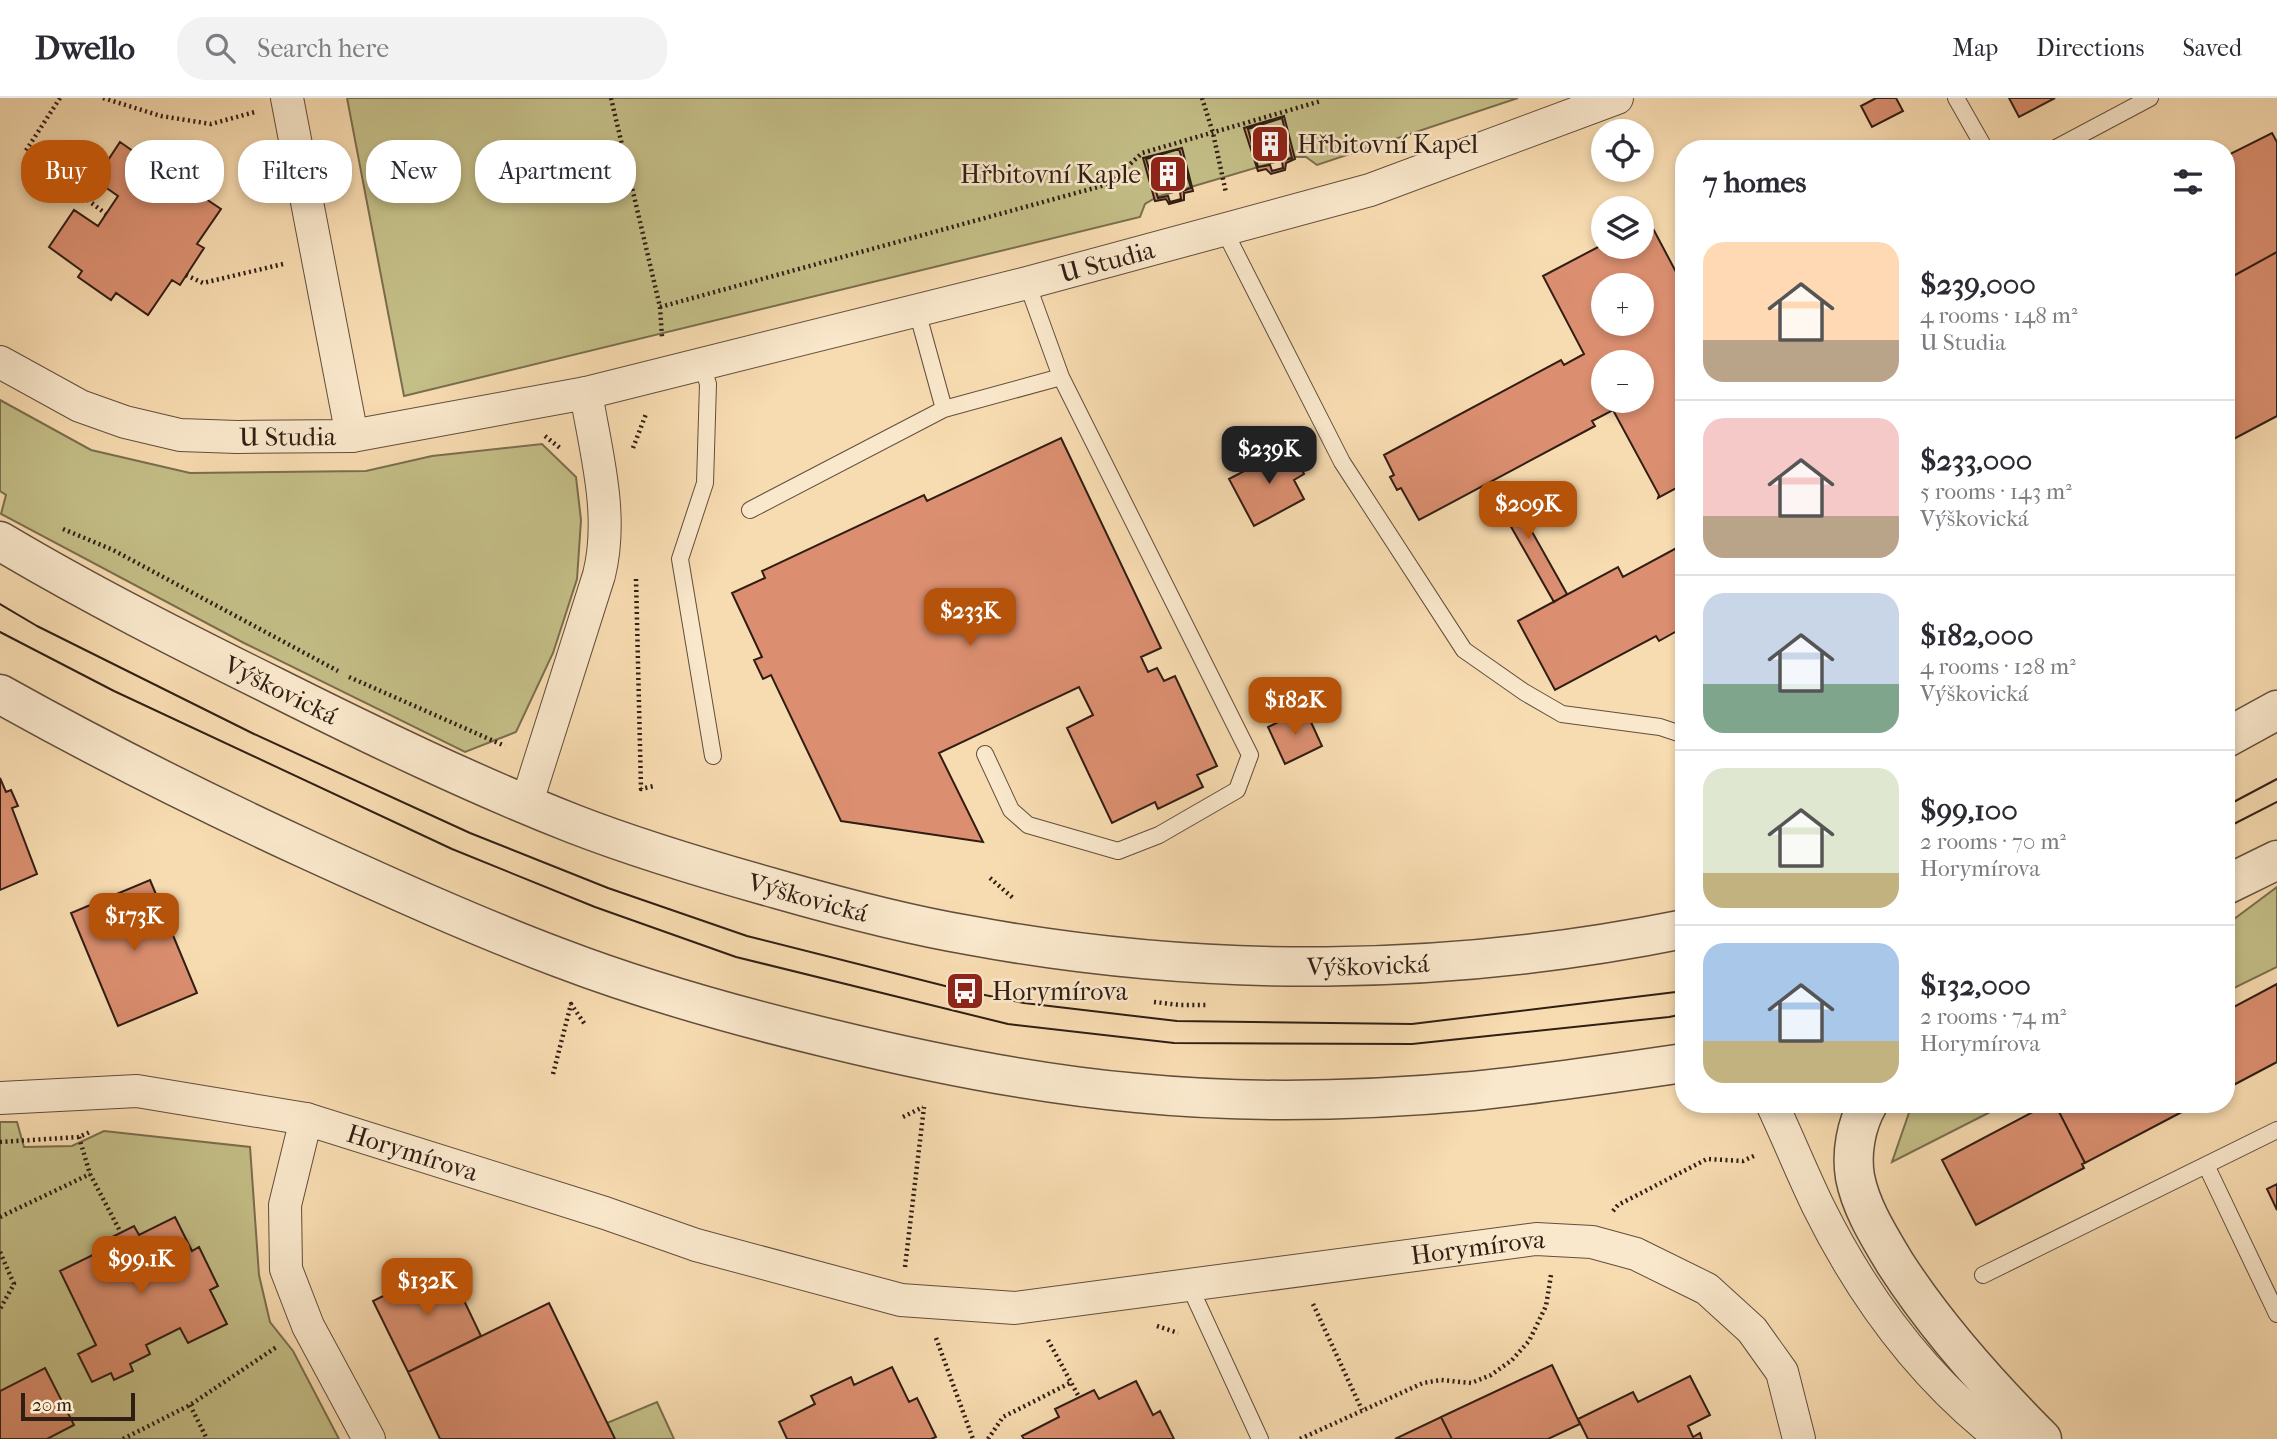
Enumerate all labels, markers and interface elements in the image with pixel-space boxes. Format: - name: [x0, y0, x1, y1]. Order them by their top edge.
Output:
- search box: [177, 17, 667, 80]
- text: Dwello: [35, 29, 135, 68]
- icon: search: [201, 29, 239, 67]
- text: Search here: [257, 33, 389, 64]
- text: Map: [1952, 34, 1998, 62]
- text: Directions: [2036, 34, 2144, 62]
- text: Saved: [2182, 34, 2242, 62]
- map controls: [1591, 119, 1654, 413]
- button: locate: [1591, 119, 1654, 182]
- building icon: Hřbitovní Kapel: [1249, 123, 1291, 165]
- place label: Hřbitovní Kapel: [1297, 129, 1478, 160]
- chip: Buy: [21, 140, 111, 203]
- chip: Rent: [125, 140, 224, 203]
- chip: Filters: [238, 140, 352, 203]
- chip: New: [366, 140, 461, 203]
- chip: Apartment: [475, 140, 636, 203]
- building icon: Hřbitovní Kaple: [1147, 153, 1189, 195]
- place label: Hřbitovní Kaple: [960, 159, 1141, 190]
- icon: filters: [2169, 163, 2207, 201]
- text: 7 homes: [1703, 165, 1806, 200]
- button: layers: [1591, 196, 1654, 259]
- street label: U Studia: [1056, 233, 1159, 289]
- text: $239,000: [1920, 267, 2036, 302]
- icon: home: [1759, 270, 1843, 354]
- button: +: [1591, 273, 1654, 336]
- text: 4 rooms · 148 m²: [1920, 302, 2077, 329]
- text: U Studia: [1920, 329, 2006, 356]
- button: −: [1591, 350, 1654, 413]
- street label: U Studia: [239, 421, 337, 452]
- pin: $239K: [1220, 426, 1318, 486]
- text: $239K: [1238, 435, 1300, 462]
- text: $233,000: [1920, 443, 2032, 478]
- icon: home: [1759, 446, 1843, 530]
- text: 5 rooms · 143 m²: [1920, 478, 2072, 505]
- pin: $209K: [1479, 482, 1577, 541]
- text: $209K: [1495, 490, 1561, 517]
- text: Výškovická: [1920, 505, 2029, 532]
- pin: $233K: [921, 588, 1019, 648]
- text: $233K: [940, 597, 1000, 624]
- text: $182,000: [1920, 618, 2034, 653]
- icon: home: [1759, 621, 1843, 705]
- street label: Výškovická: [218, 648, 344, 732]
- text: 4 rooms · 128 m²: [1920, 653, 2076, 680]
- pin: $182K: [1246, 678, 1344, 737]
- text: Výškovická: [1920, 680, 2029, 707]
- text: $182K: [1265, 686, 1325, 713]
- text: $99,100: [1920, 793, 2018, 828]
- icon: home: [1759, 796, 1843, 880]
- text: 2 rooms · 70 m²: [1920, 828, 2066, 855]
- text: Horymírova: [1920, 855, 2040, 882]
- street label: Výškovická: [744, 866, 872, 929]
- pin: $173K: [85, 894, 183, 953]
- text: $173K: [105, 902, 163, 929]
- street label: Výškovická: [1305, 947, 1431, 982]
- text: $132,000: [1920, 968, 2031, 1003]
- bus stop icon: Horymírova: [944, 970, 986, 1012]
- icon: home: [1759, 971, 1843, 1055]
- place label: Horymírova: [992, 976, 1129, 1007]
- text: 2 rooms · 74 m²: [1920, 1003, 2066, 1030]
- text: Horymírova: [1920, 1030, 2040, 1057]
- street label: Horymírova: [343, 1117, 483, 1188]
- street label: Horymírova: [1409, 1223, 1547, 1271]
- pin: $99.1K: [84, 1236, 198, 1296]
- text: $99.1K: [108, 1245, 174, 1272]
- pin: $132K: [378, 1258, 476, 1318]
- text: $132K: [398, 1267, 456, 1294]
- scale bar: [21, 1390, 135, 1422]
- text: 20 m: [32, 1394, 72, 1416]

